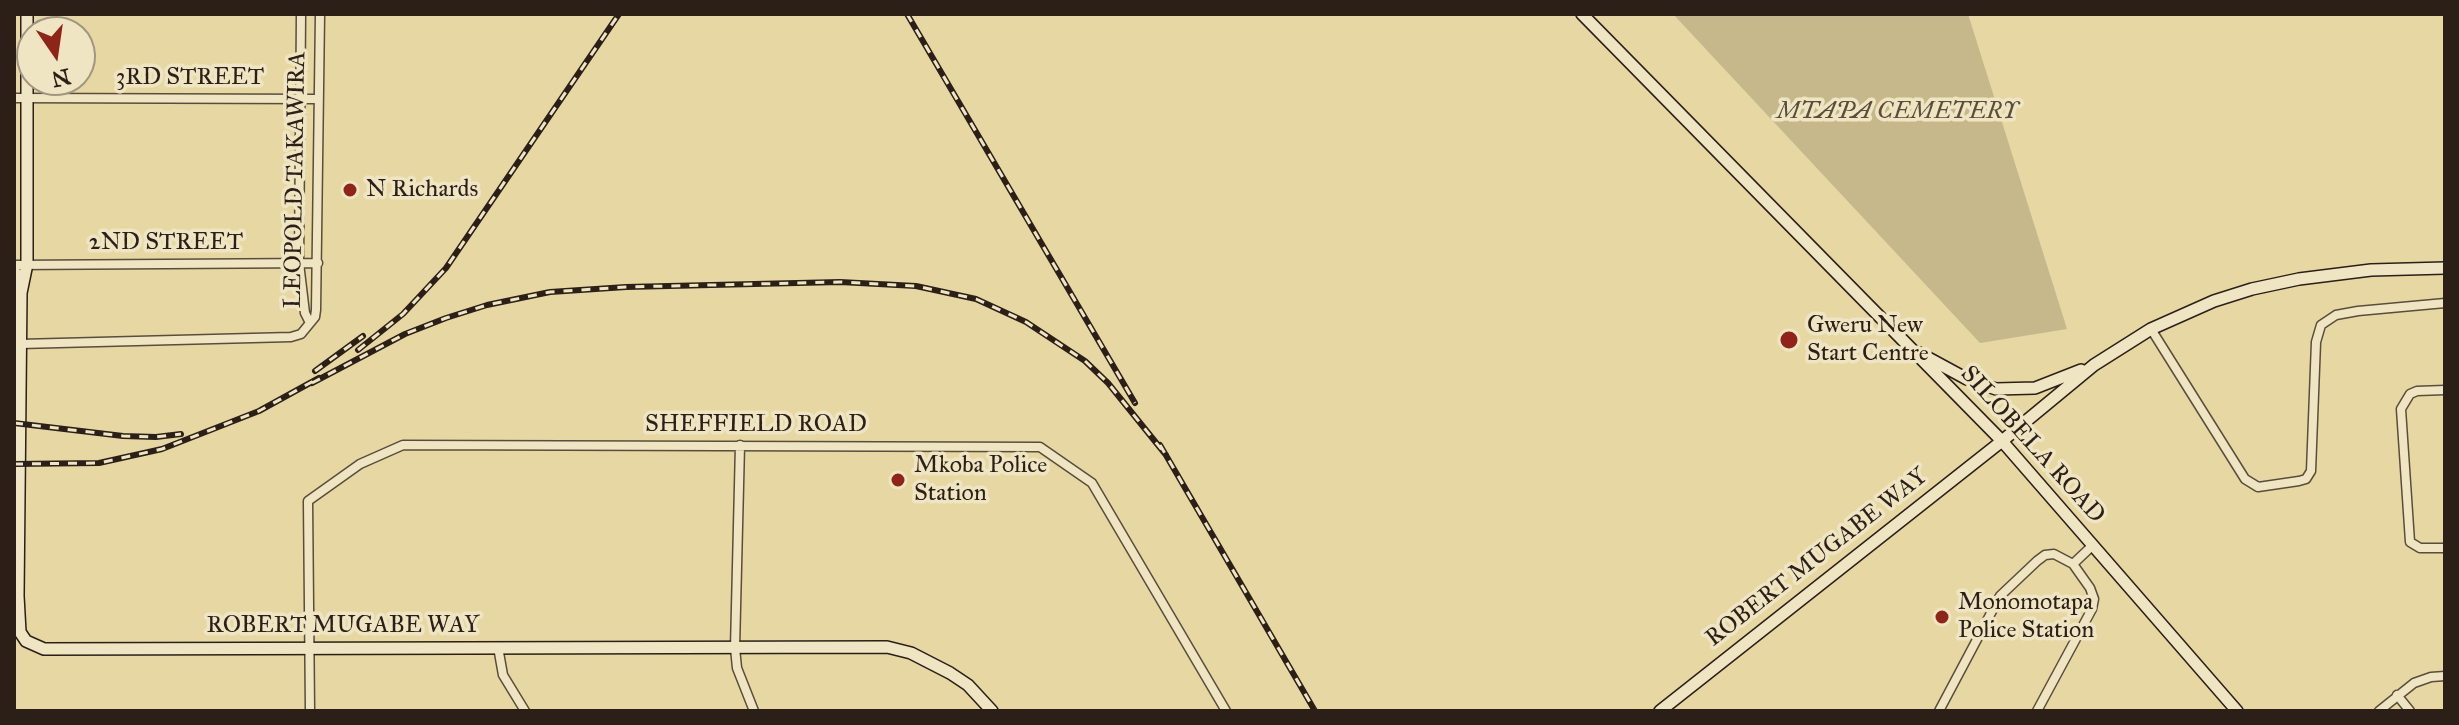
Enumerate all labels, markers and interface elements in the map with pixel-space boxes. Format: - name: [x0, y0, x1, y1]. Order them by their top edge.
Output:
- north arrow: [16, 16, 96, 96]
- street label: LEOPOLD TAKAWIRA: [279, 51, 313, 309]
- text: N: [49, 63, 73, 93]
- street label: 3RD STREET: [116, 64, 264, 92]
- park label: MTAPA CEMETERY: [1777, 98, 2017, 126]
- place label: N Richards: [366, 176, 478, 204]
- marker: N Richards: [341, 181, 359, 199]
- street label: 2ND STREET: [89, 229, 243, 257]
- place label: Gweru New Start Centre: [1807, 312, 1929, 368]
- marker: Gweru New Start Centre: [1778, 329, 1800, 351]
- street label: SILOBELA ROAD: [1954, 360, 2110, 530]
- street label: SHEFFIELD ROAD: [645, 411, 867, 439]
- place label: Mkoba Police Station: [914, 452, 1047, 508]
- street label: ROBERT MUGABE WAY: [1701, 463, 1933, 653]
- marker: Mkoba Police Station: [889, 471, 907, 489]
- place label: Monomotapa Police Station: [1958, 589, 2094, 645]
- marker: Monomotapa Police Station: [1933, 608, 1951, 626]
- street label: ROBERT MUGABE WAY: [206, 612, 480, 640]

